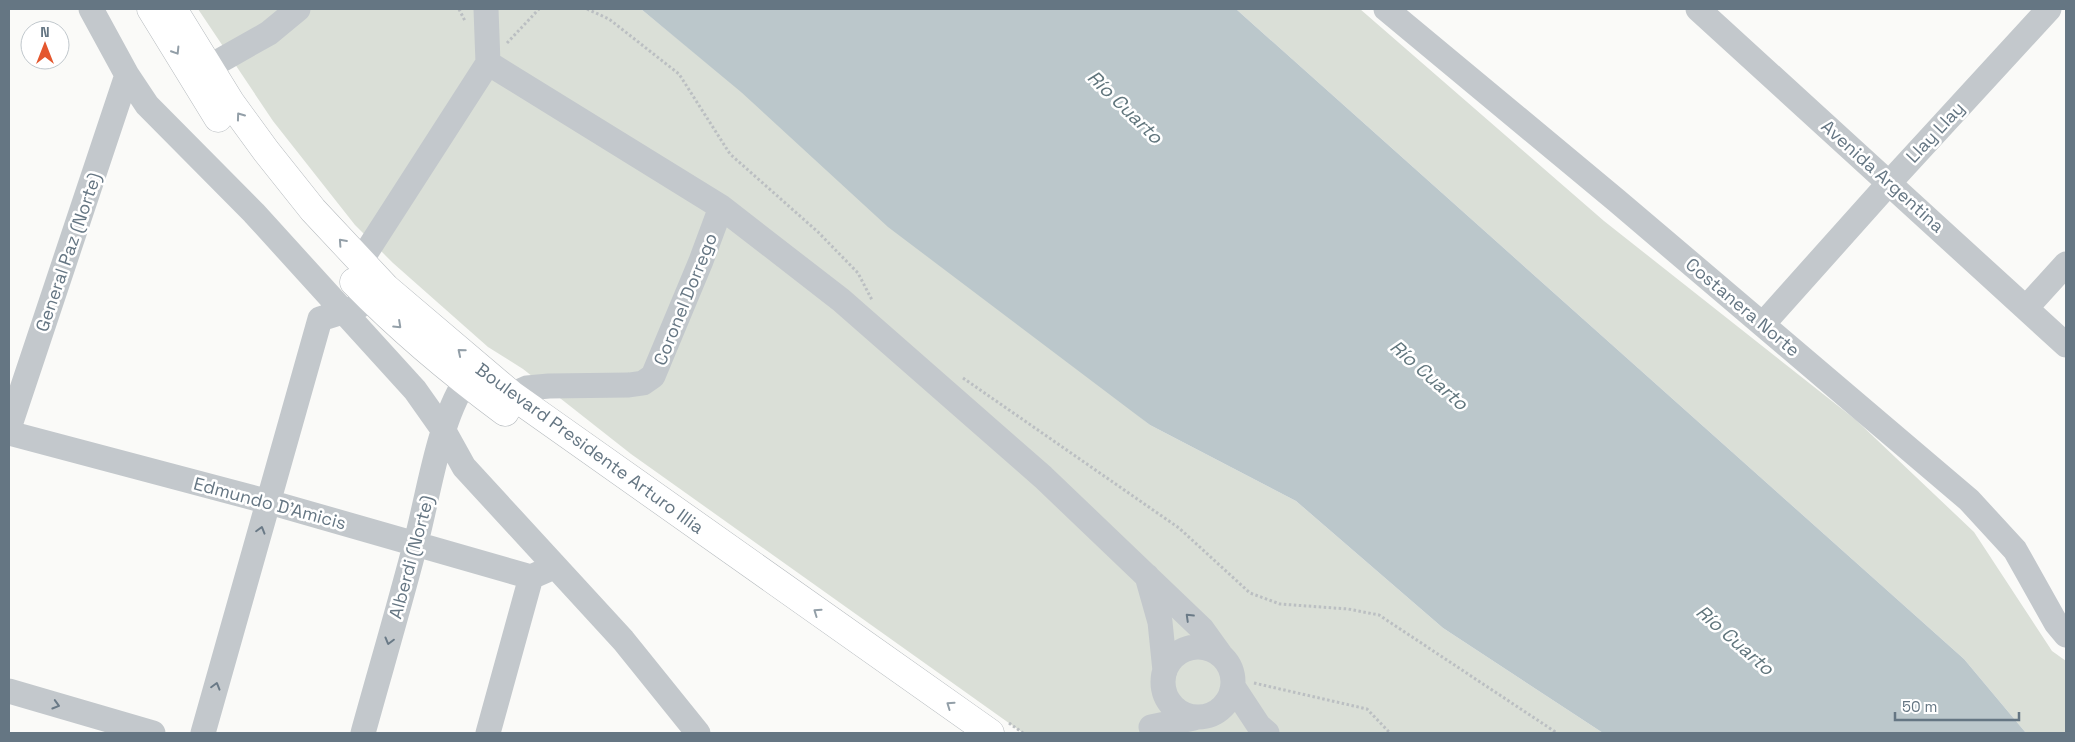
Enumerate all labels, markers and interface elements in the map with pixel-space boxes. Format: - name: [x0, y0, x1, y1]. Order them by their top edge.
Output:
- north arrow: [20, 20, 70, 70]
- text: N: [40, 23, 50, 41]
- one-way arrow: [169, 45, 179, 54]
- water label: Río Cuarto: [1082, 65, 1169, 150]
- street label: Llay Llay: [1901, 97, 1969, 167]
- one-way arrow: [237, 112, 246, 121]
- street label: Avenida Argentina: [1817, 115, 1949, 237]
- street label: General Paz (Norte): [30, 169, 106, 335]
- street label: Coronel Dorrego: [648, 229, 722, 369]
- one-way arrow: [339, 239, 348, 248]
- street label: Costanera Norte: [1681, 252, 1805, 362]
- one-way arrow: [393, 319, 402, 328]
- water label: Río Cuarto: [1385, 334, 1474, 417]
- one-way arrow: [457, 349, 466, 358]
- street label: Boulevard Presidente Arturo Illia: [471, 357, 709, 539]
- street label: Edmundo D'Amicis: [191, 472, 349, 534]
- street label: Alberdi (Norte): [383, 493, 439, 621]
- one-way arrow: [255, 526, 265, 535]
- water label: Río Cuarto: [1691, 599, 1780, 682]
- one-way arrow: [813, 609, 823, 618]
- one-way arrow: [1186, 614, 1195, 623]
- one-way arrow: [384, 637, 394, 645]
- one-way arrow: [211, 683, 221, 691]
- scale bar: [1895, 690, 2019, 722]
- text: 50 m: [1902, 697, 1937, 716]
- one-way arrow: [51, 699, 59, 709]
- one-way arrow: [946, 702, 956, 711]

